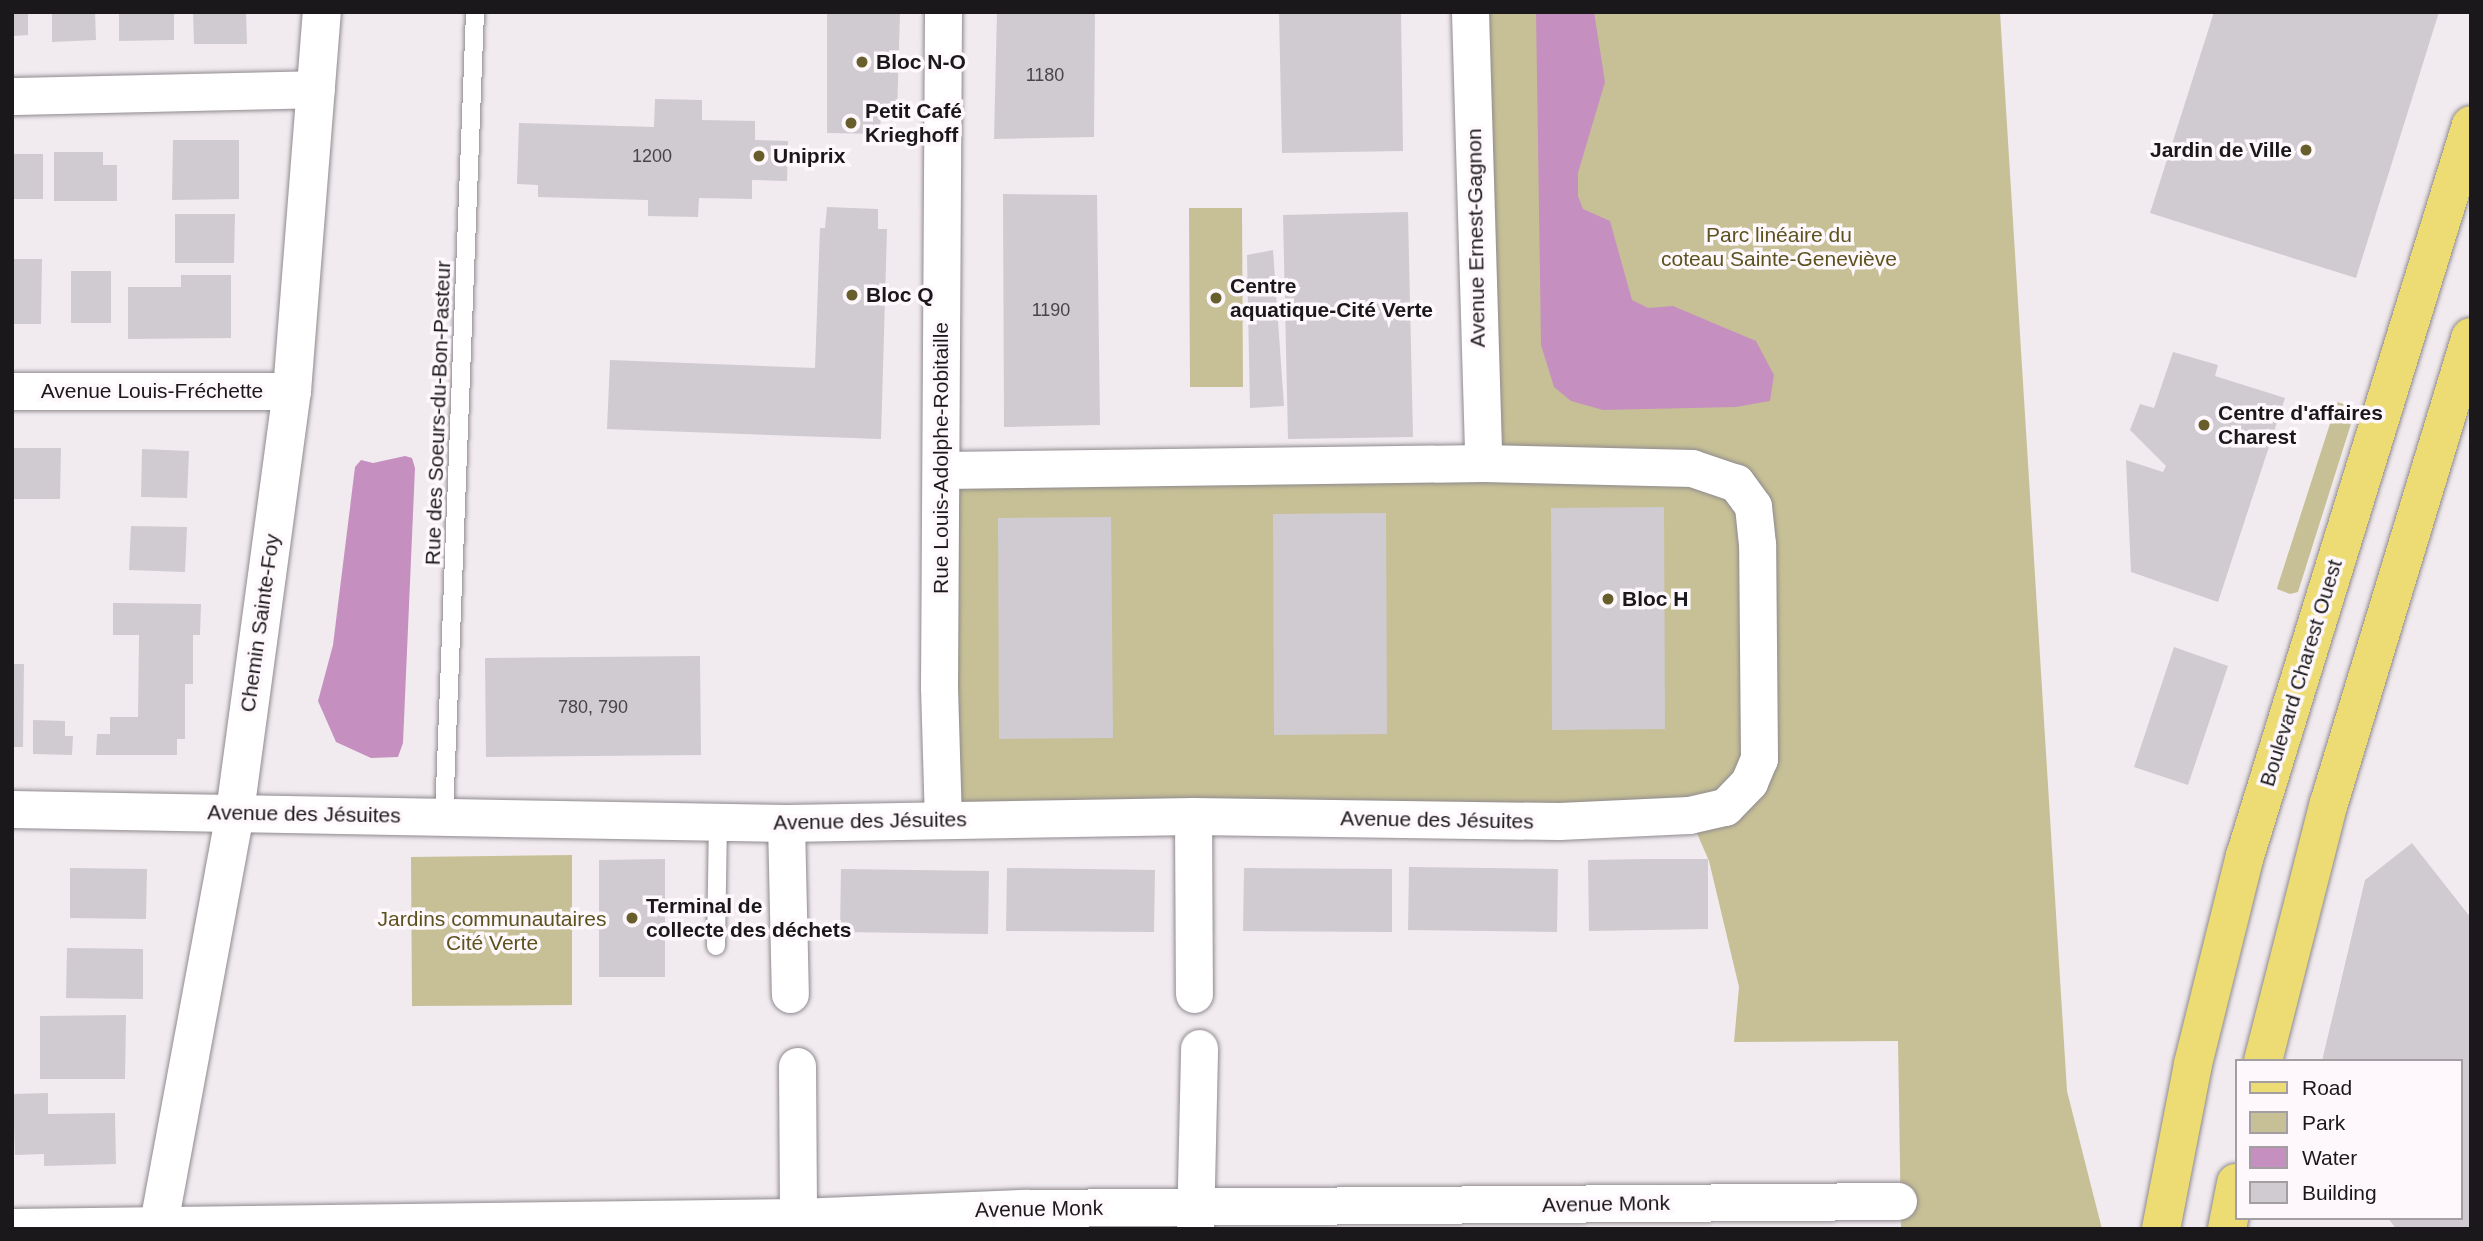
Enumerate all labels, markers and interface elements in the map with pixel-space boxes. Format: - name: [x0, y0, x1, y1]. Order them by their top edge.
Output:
- place label: Bloc N-O: [876, 49, 966, 75]
- marker: Bloc N-O: [854, 54, 870, 70]
- house number: 1180: [1026, 64, 1064, 86]
- place label: Petit Café Krieghoff: [865, 98, 962, 148]
- marker: Petit Café Krieghoff: [843, 115, 859, 131]
- street label: Avenue Ernest-Gagnon: [1461, 128, 1491, 348]
- place label: Jardin de Ville: [2150, 137, 2292, 163]
- marker: Jardin de Ville: [2298, 142, 2314, 158]
- place label: Uniprix: [773, 143, 845, 169]
- house number: 1200: [632, 145, 672, 167]
- marker: Uniprix: [751, 148, 767, 164]
- park label: Parc linéaire du coteau Sainte-Geneviève: [1661, 222, 1897, 272]
- street label: Rue des Soeurs-du-Bon-Pasteur: [420, 260, 456, 566]
- place label: Centre aquatique-Cité Verte: [1230, 273, 1433, 323]
- place label: Bloc Q: [866, 282, 934, 308]
- marker: Bloc Q: [844, 287, 860, 303]
- marker: Centre aquatique-Cité Verte: [1208, 290, 1224, 306]
- house number: 1190: [1032, 299, 1070, 321]
- street label: Rue Louis-Adolphe-Robitaille: [928, 322, 954, 594]
- street label: Avenue Louis-Fréchette: [41, 378, 263, 404]
- place label: Centre d'affaires Charest: [2218, 400, 2383, 450]
- marker: Centre d'affaires Charest: [2196, 417, 2212, 433]
- street label: Chemin Sainte-Foy: [235, 532, 285, 714]
- street label: Boulevard Charest Ouest: [2254, 557, 2348, 789]
- place label: Bloc H: [1622, 586, 1689, 612]
- marker: Bloc H: [1600, 591, 1616, 607]
- house number: 780, 790: [558, 696, 628, 718]
- street label: Avenue des Jésuites: [207, 800, 401, 828]
- street label: Avenue des Jésuites: [1340, 806, 1534, 834]
- street label: Avenue des Jésuites: [773, 807, 967, 835]
- place label: Terminal de collecte des déchets: [646, 893, 851, 943]
- park label: Jardins communautaires Cité Verte: [378, 906, 606, 956]
- marker: Terminal de collecte des déchets: [624, 910, 640, 926]
- legend: [2234, 1059, 2462, 1220]
- text: Road: [2302, 1076, 2352, 1099]
- text: Park: [2302, 1111, 2345, 1134]
- text: Water: [2302, 1146, 2357, 1169]
- text: Building: [2302, 1181, 2377, 1204]
- street label: Avenue Monk: [1542, 1190, 1670, 1218]
- street label: Avenue Monk: [975, 1195, 1103, 1223]

